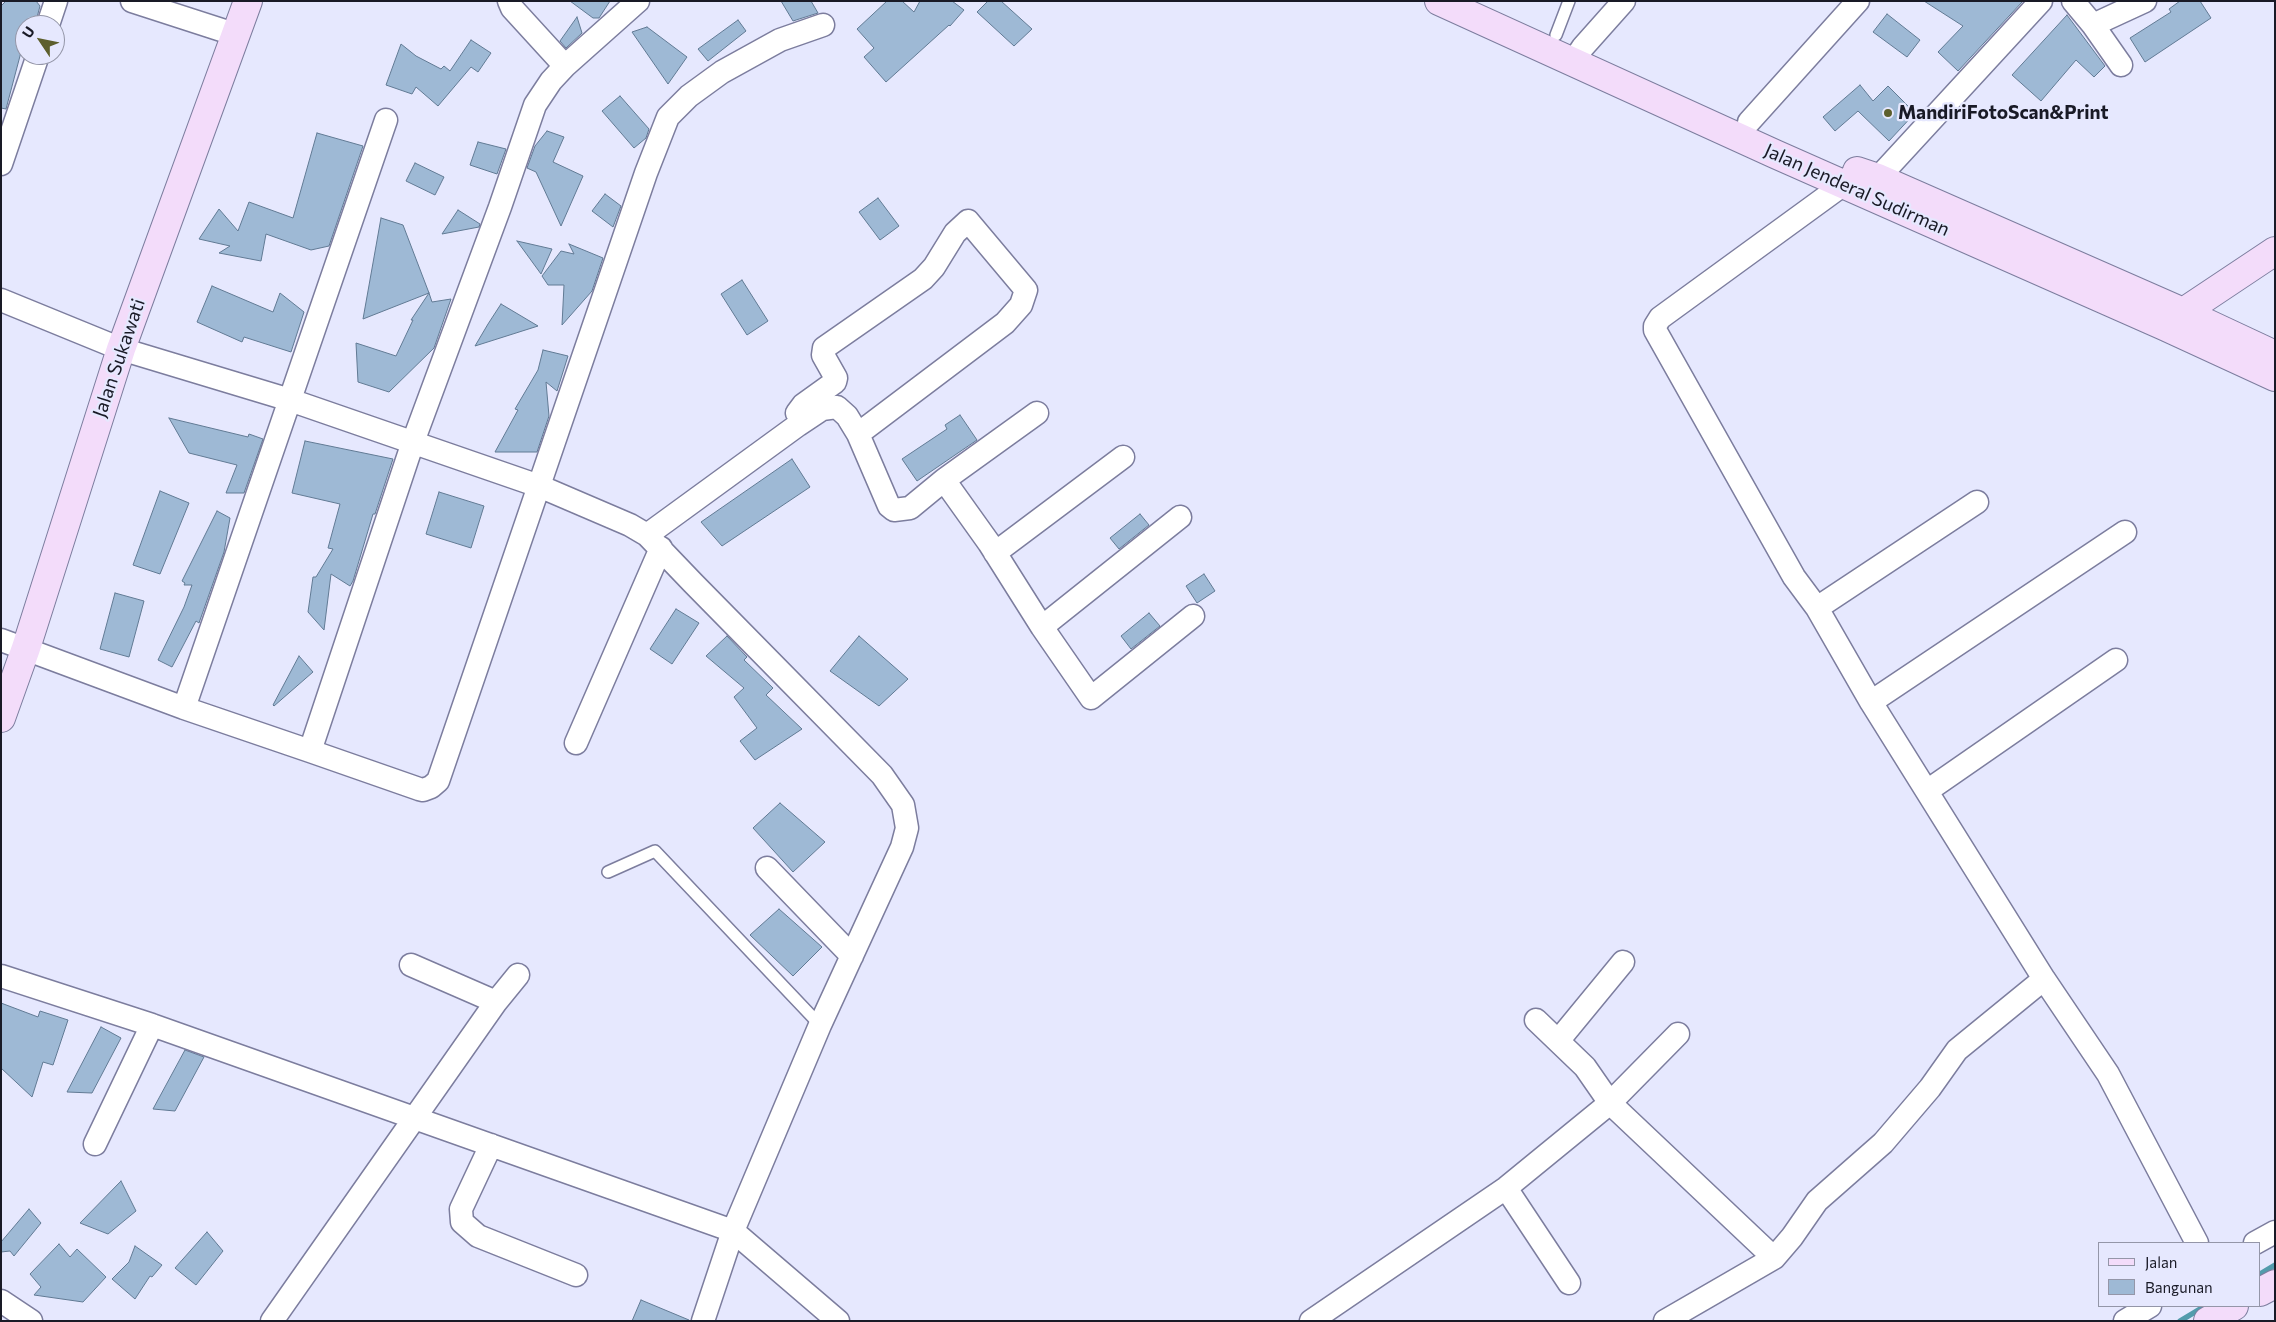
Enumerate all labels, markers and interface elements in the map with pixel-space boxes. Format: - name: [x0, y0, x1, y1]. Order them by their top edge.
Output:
- north arrow: [15, 15, 65, 65]
- text: U: [18, 23, 38, 41]
- place label: MandiriFotoScan&Print: [1898, 102, 2109, 124]
- marker: MandiriFotoScan&Print: [1882, 107, 1894, 119]
- street label: Jalan Jenderal Sudirman: [1761, 139, 1953, 241]
- street label: Jalan Sukawati: [88, 296, 150, 420]
- legend: [2098, 1242, 2261, 1307]
- text: Jalan: [2145, 1253, 2177, 1271]
- text: Bangunan: [2145, 1278, 2213, 1296]

